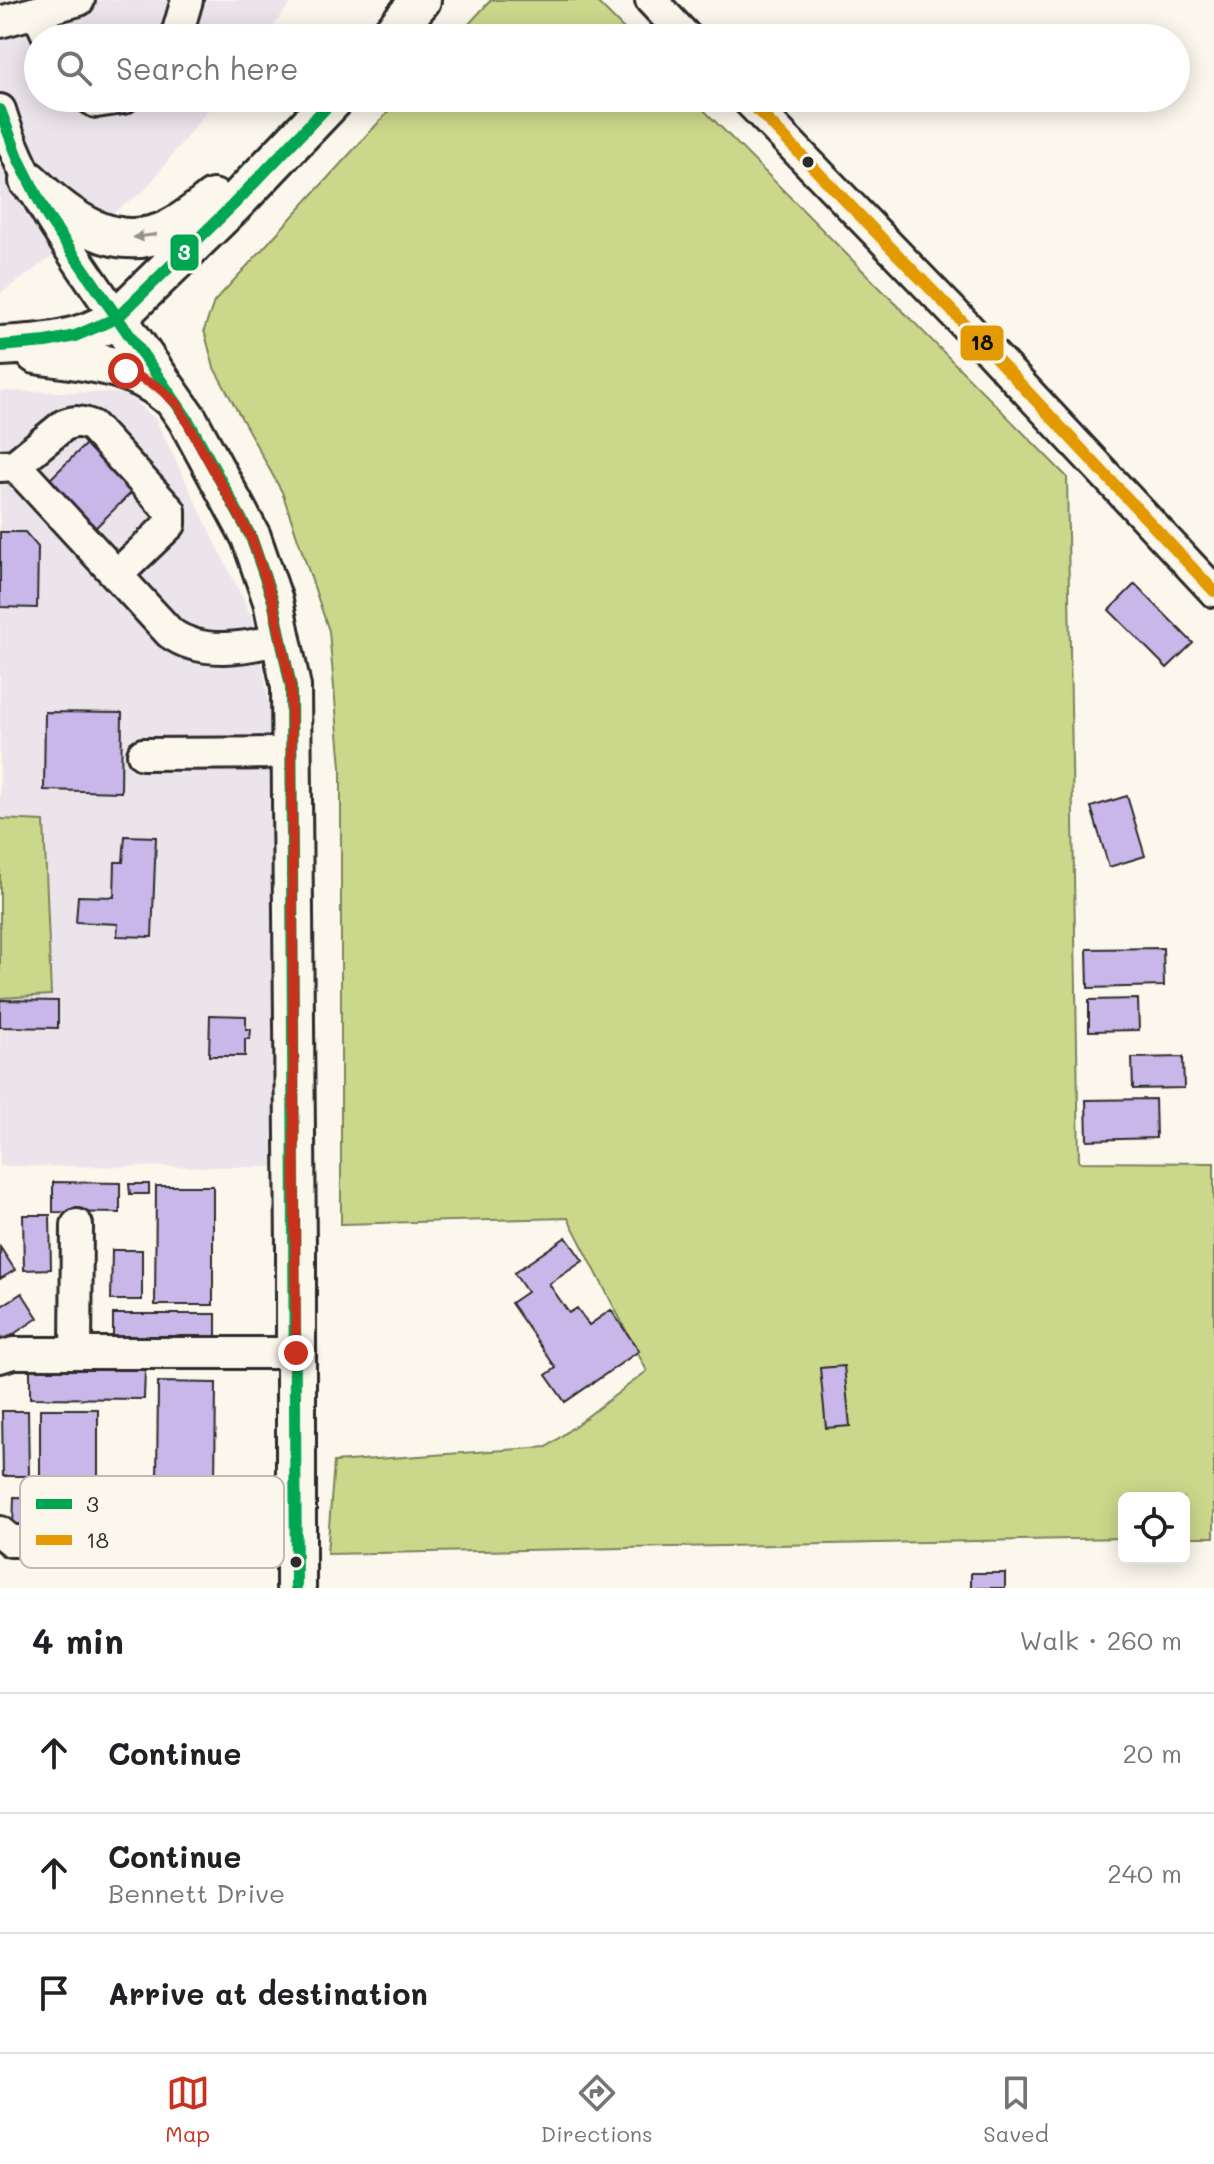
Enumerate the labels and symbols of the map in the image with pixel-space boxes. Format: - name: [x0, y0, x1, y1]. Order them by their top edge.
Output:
- unlabelled marker: [800, 154, 816, 170]
- one-way arrow: [132, 230, 157, 243]
- line badge: 3: [169, 233, 200, 272]
- text: 3: [177, 237, 191, 266]
- line badge: 18: [959, 324, 1005, 362]
- text: 18: [970, 327, 994, 356]
- route start: [108, 353, 144, 389]
- route end: [278, 1335, 314, 1371]
- legend: [20, 1476, 284, 1568]
- text: 3: [86, 1489, 99, 1518]
- text: 18: [86, 1525, 109, 1554]
- unlabelled marker: [288, 1554, 304, 1570]

